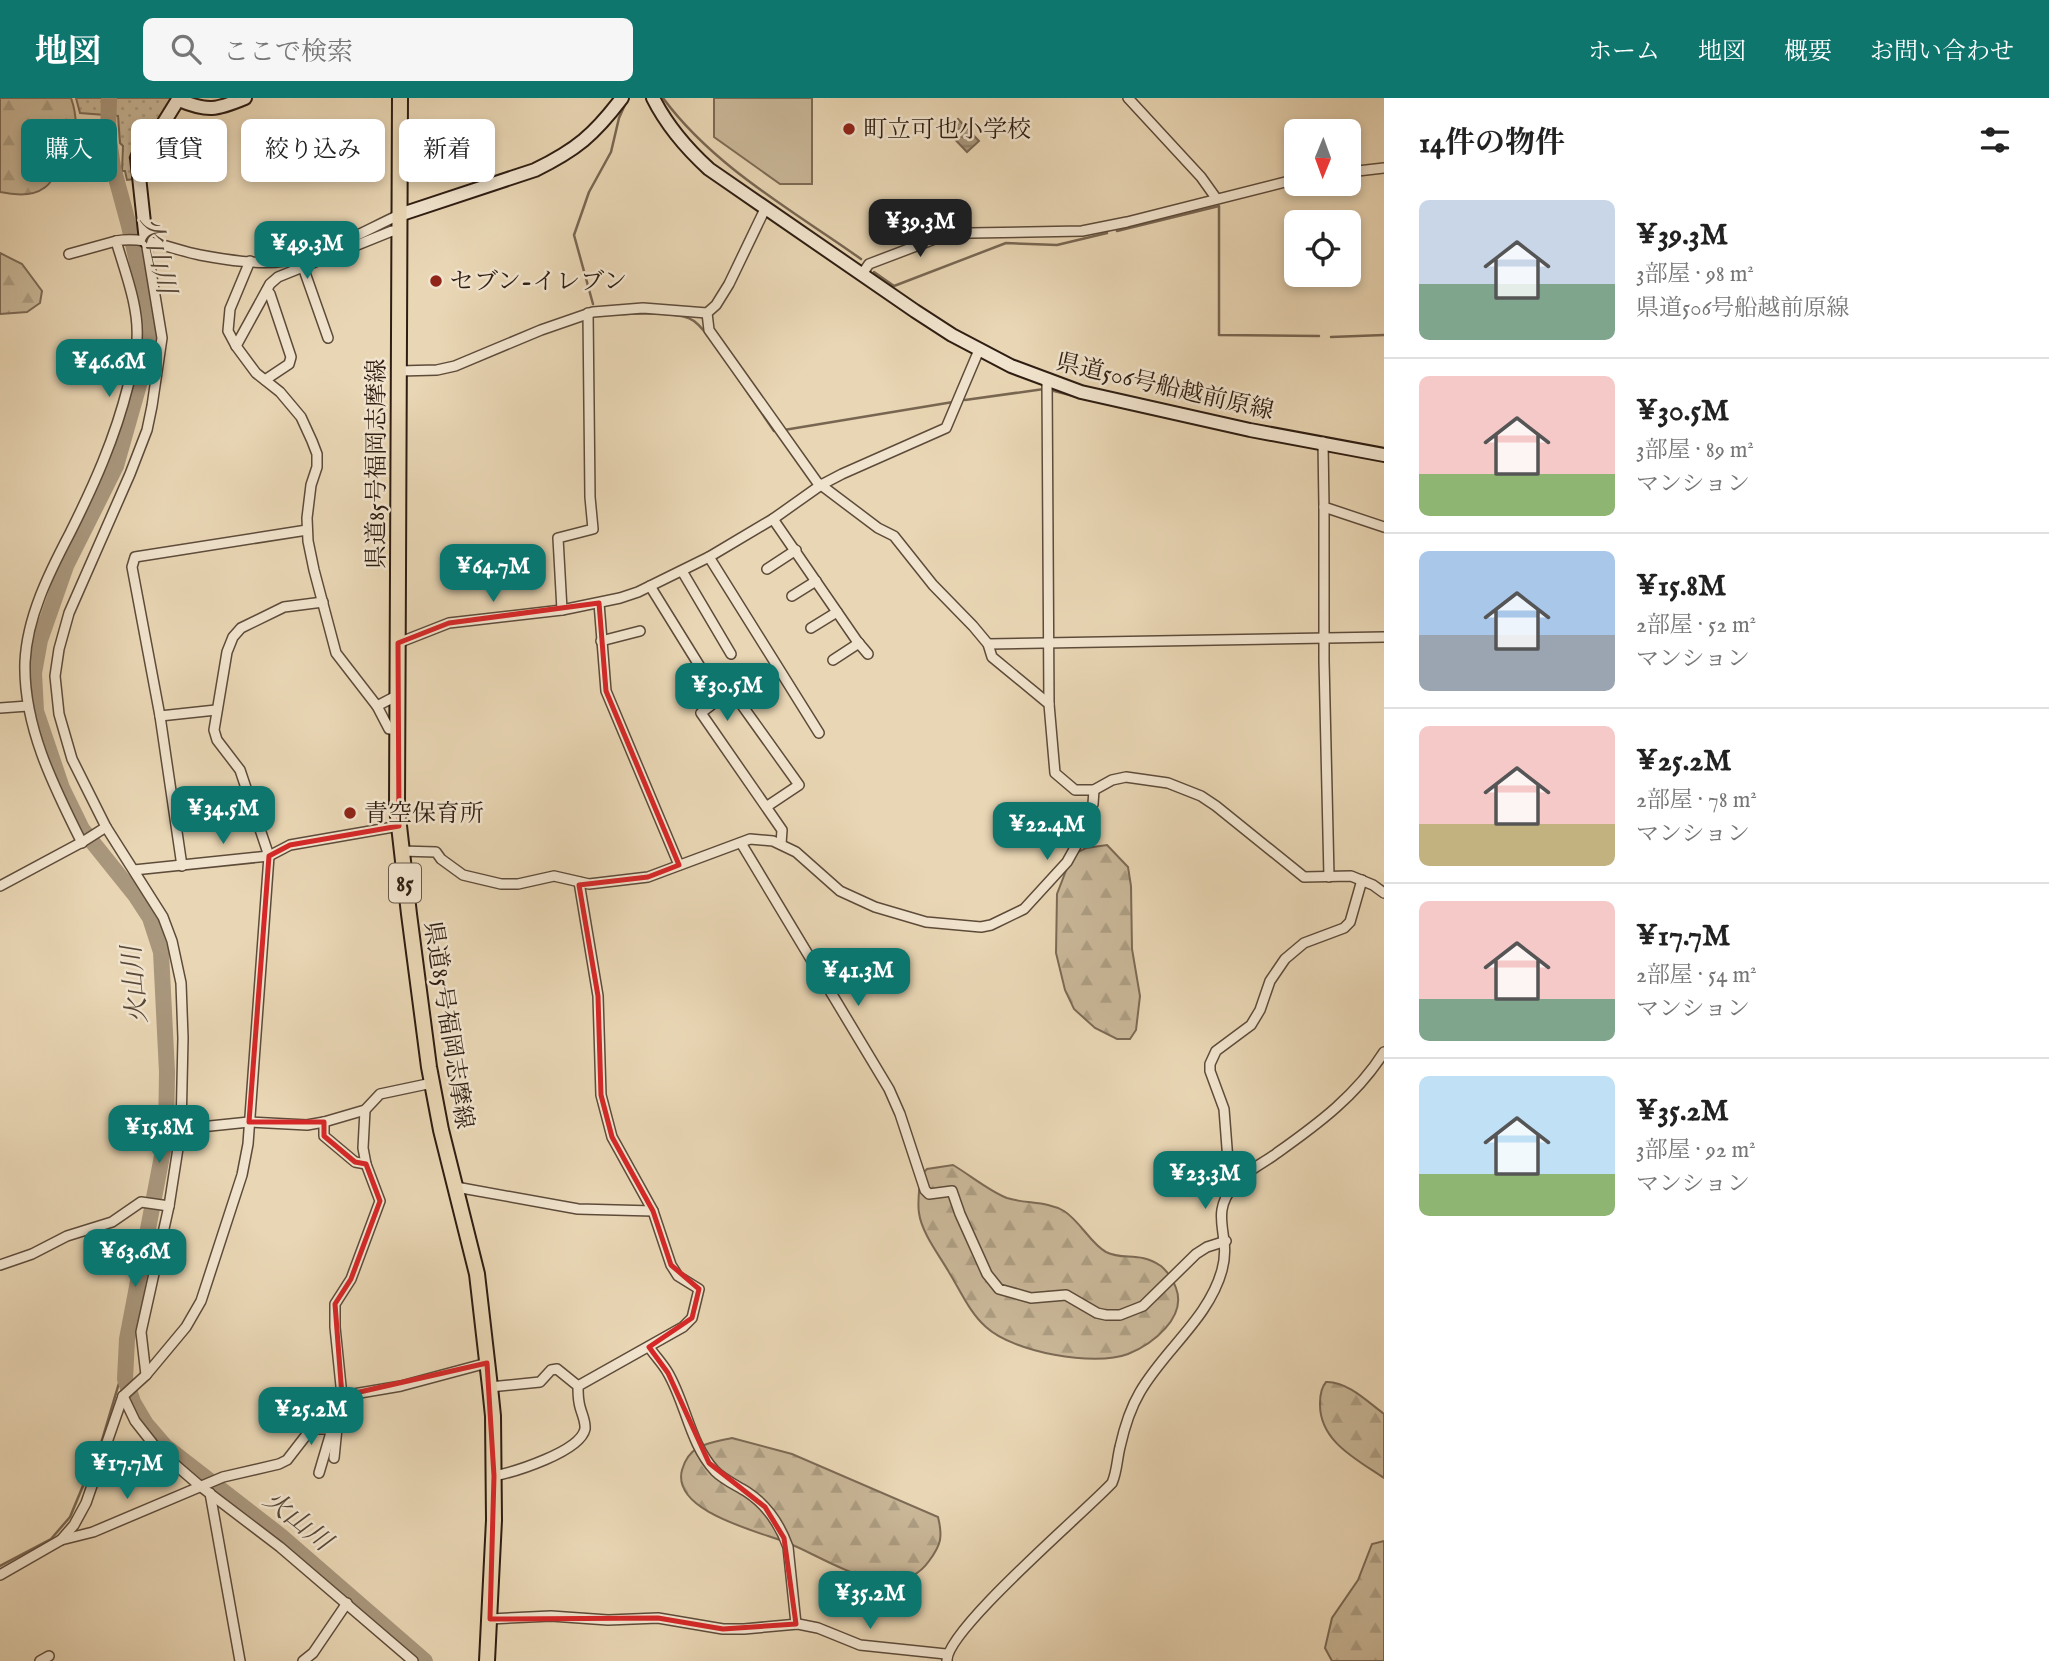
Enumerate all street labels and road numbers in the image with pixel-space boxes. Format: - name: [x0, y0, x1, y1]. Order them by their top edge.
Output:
- street label: 県道506号船越前原線: [1053, 347, 1277, 428]
- street label: 県道85号福岡志摩線: [362, 359, 393, 569]
- road number: 85: [389, 863, 421, 902]
- street label: 県道85号福岡志摩線: [416, 919, 479, 1131]

